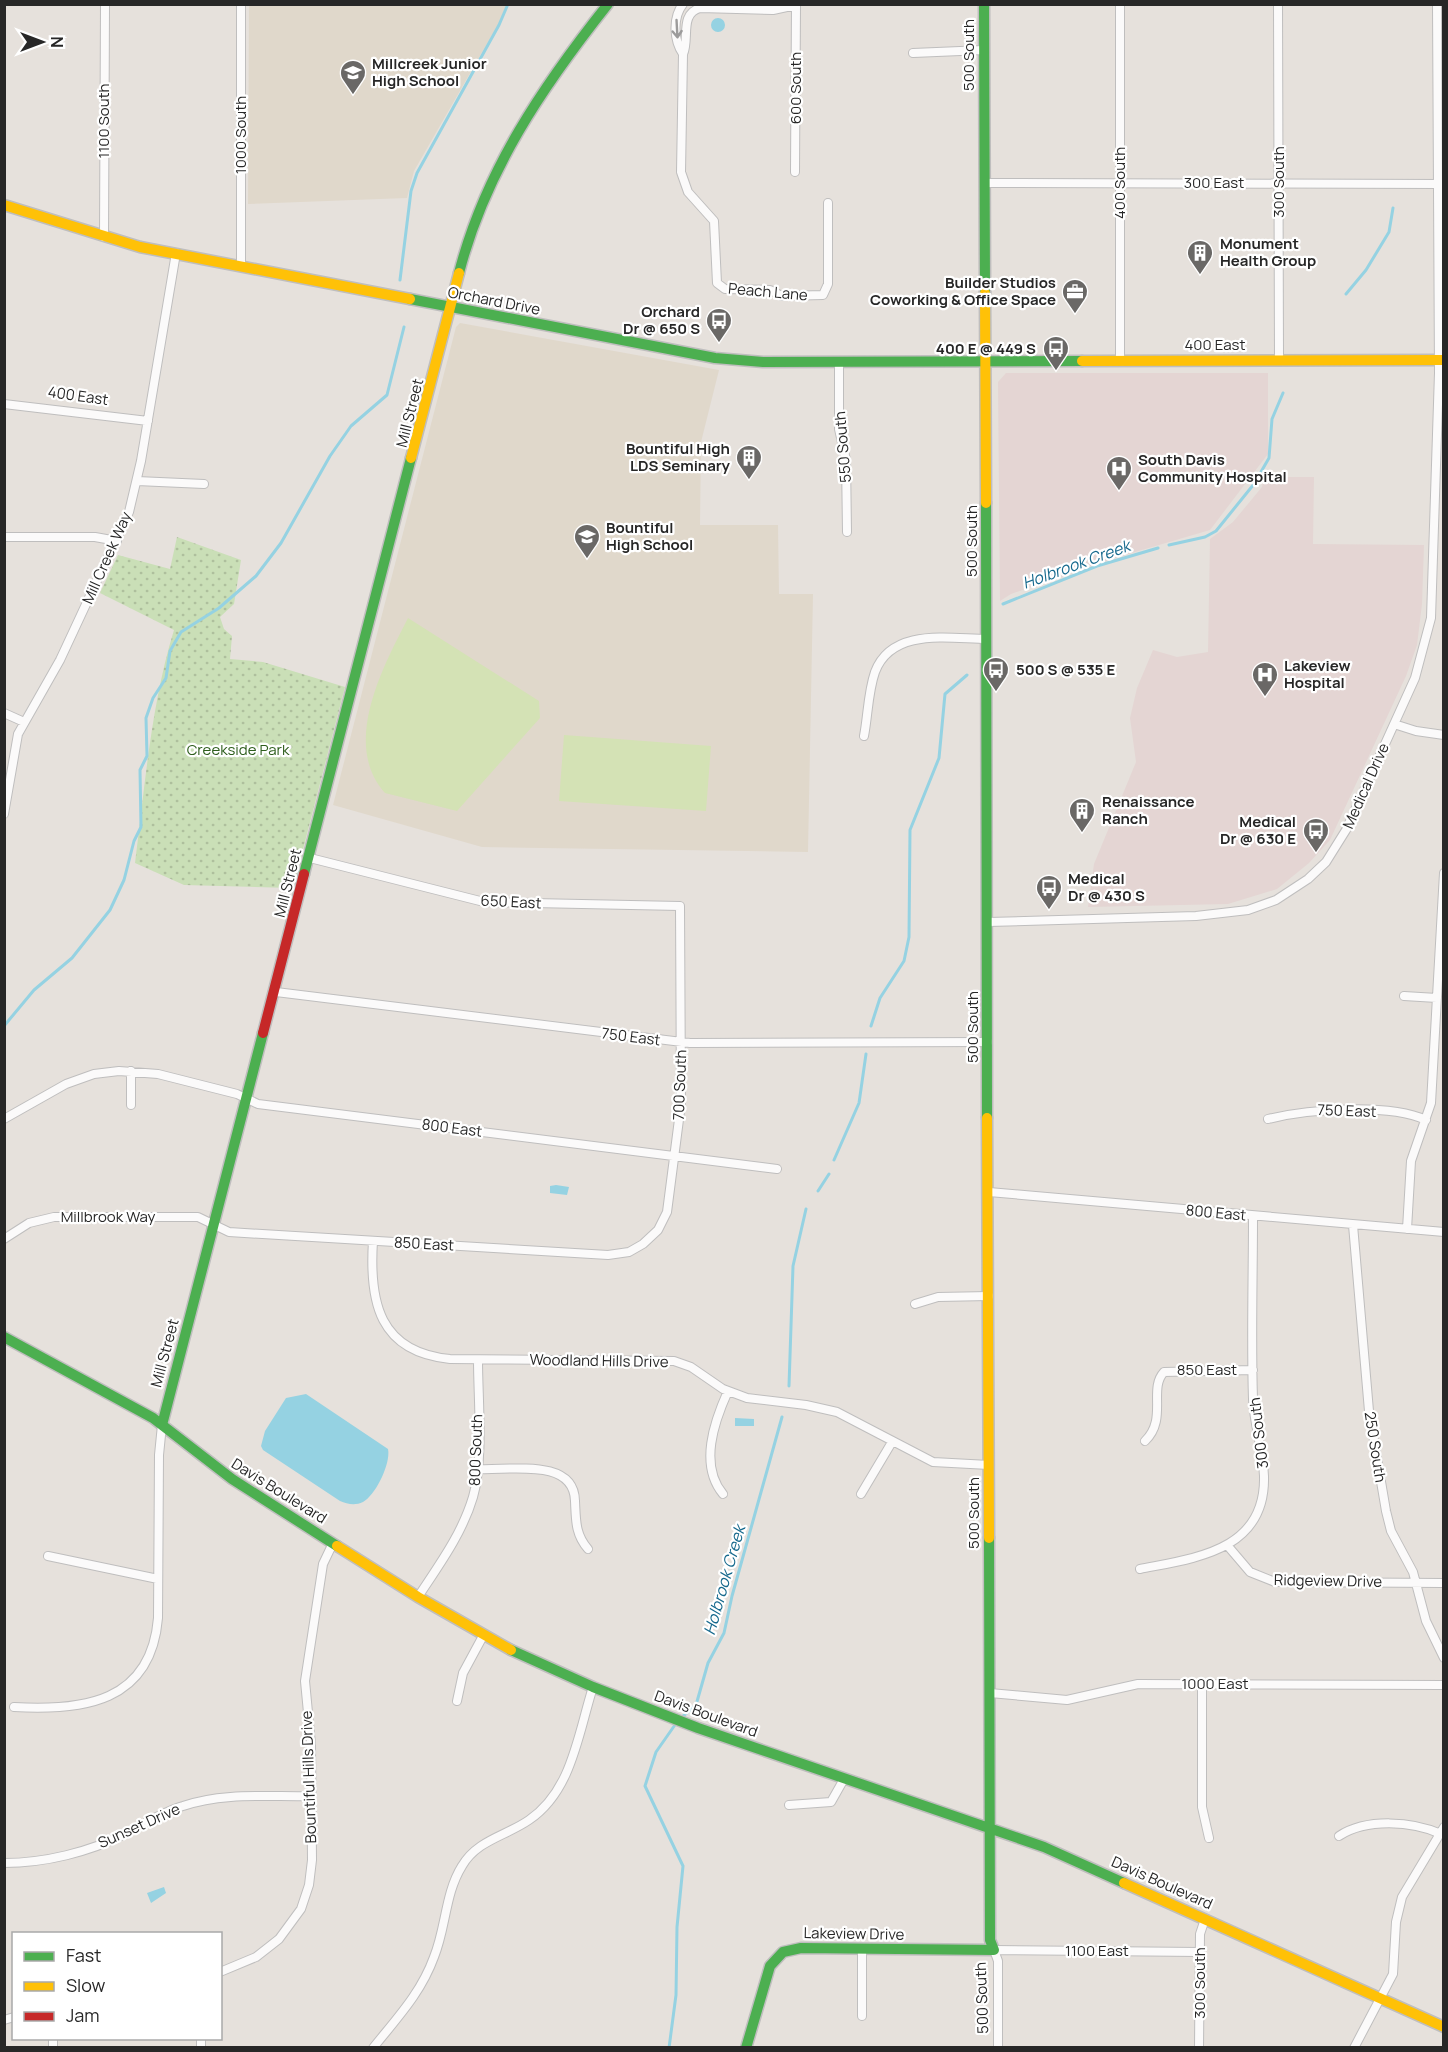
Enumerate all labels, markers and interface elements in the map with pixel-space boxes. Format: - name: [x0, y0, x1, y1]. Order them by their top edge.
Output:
- north arrow: [12, 12, 72, 72]
- one-way arrow: [671, 19, 682, 39]
- street label: 500 South: [958, 19, 979, 91]
- text: N: [46, 36, 68, 48]
- street label: 600 South: [785, 52, 806, 124]
- place label: Millcreek Junior High School: [372, 53, 487, 91]
- school or university icon: Millcreek Junior High School: [338, 58, 368, 96]
- street label: 1100 South: [93, 83, 114, 158]
- street label: 1000 South: [230, 96, 251, 174]
- street label: 300 South: [1268, 146, 1289, 218]
- street label: 400 South: [1109, 147, 1130, 219]
- street label: 300 East: [1184, 172, 1244, 193]
- place label: Monument Health Group: [1220, 233, 1316, 271]
- building icon: Monument Health Group: [1185, 238, 1215, 276]
- place label: Builder Studios Coworking & Office Space: [870, 272, 1056, 310]
- office icon: Builder Studios Coworking & Office Space: [1060, 277, 1090, 315]
- street label: Peach Lane: [727, 278, 809, 305]
- street label: Orchard Drive: [446, 281, 542, 320]
- place label: Orchard Dr @ 650 S: [623, 301, 700, 339]
- bus stop icon: Orchard Dr @ 650 S: [704, 306, 734, 344]
- bus stop icon: 400 E @ 449 S: [1041, 334, 1071, 372]
- street label: 400 East: [1185, 334, 1245, 355]
- place label: 400 E @ 449 S: [936, 338, 1036, 359]
- street label: Mill Street: [391, 376, 428, 449]
- street label: 400 East: [46, 381, 110, 410]
- street label: 550 South: [829, 410, 856, 484]
- place label: Bountiful High LDS Seminary: [626, 438, 731, 476]
- building icon: Bountiful High LDS Seminary: [734, 443, 764, 481]
- place label: South Davis Community Hospital: [1138, 449, 1287, 487]
- hospital icon: South Davis Community Hospital: [1104, 454, 1134, 492]
- street label: 500 South: [961, 505, 982, 577]
- street label: Mill Creek Way: [77, 508, 136, 607]
- place label: Bountiful High School: [606, 517, 693, 555]
- school or university icon: Bountiful High School: [572, 522, 602, 560]
- water label: Holbrook Creek: [1019, 534, 1135, 594]
- bus stop icon: 500 S @ 535 E: [981, 655, 1011, 693]
- place label: Lakeview Hospital: [1284, 655, 1351, 693]
- place label: 500 S @ 535 E: [1016, 659, 1115, 680]
- hospital icon: Lakeview Hospital: [1250, 660, 1280, 698]
- park label: Creekside Park: [187, 739, 290, 760]
- street label: Medical Drive: [1337, 739, 1394, 832]
- place label: Renaissance Ranch: [1102, 791, 1195, 829]
- building icon: Renaissance Ranch: [1067, 796, 1097, 834]
- place label: Medical Dr @ 630 E: [1220, 811, 1296, 849]
- bus stop icon: Medical Dr @ 630 E: [1301, 816, 1331, 854]
- street label: Mill Street: [269, 846, 306, 919]
- place label: Medical Dr @ 430 S: [1068, 868, 1145, 906]
- bus stop icon: Medical Dr @ 430 S: [1034, 873, 1064, 911]
- street label: 650 East: [480, 889, 542, 914]
- street label: 500 South: [962, 991, 983, 1063]
- street label: 750 East: [600, 1022, 662, 1051]
- street label: 700 South: [668, 1049, 691, 1121]
- street label: 750 East: [1317, 1099, 1377, 1122]
- street label: 800 East: [421, 1113, 484, 1142]
- street label: 800 East: [1185, 1199, 1247, 1226]
- street label: Millbrook Way: [61, 1206, 155, 1227]
- street label: 850 East: [393, 1231, 455, 1256]
- street label: Mill Street: [145, 1316, 184, 1389]
- street label: Woodland Hills Drive: [529, 1349, 669, 1372]
- street label: 850 East: [1177, 1359, 1237, 1380]
- street label: 300 South: [1244, 1396, 1273, 1470]
- street label: 250 South: [1360, 1410, 1391, 1484]
- street label: 800 South: [464, 1414, 487, 1486]
- street label: Davis Boulevard: [228, 1453, 331, 1528]
- street label: 500 South: [963, 1477, 984, 1549]
- water label: Holbrook Creek: [698, 1521, 751, 1637]
- street label: Ridgeview Drive: [1274, 1569, 1383, 1592]
- street label: 1000 East: [1181, 1673, 1249, 1694]
- street label: Davis Boulevard: [652, 1685, 761, 1742]
- street label: Bountiful Hills Drive: [296, 1710, 321, 1844]
- street label: Sunset Drive: [94, 1798, 183, 1853]
- street label: Davis Boulevard: [1108, 1851, 1216, 1914]
- street label: Lakeview Drive: [803, 1922, 905, 1945]
- legend: [12, 1932, 222, 2040]
- street label: 1100 East: [1065, 1940, 1129, 1961]
- text: Fast: [66, 1943, 101, 1967]
- street label: 300 South: [1189, 1947, 1210, 2019]
- street label: 500 South: [970, 1962, 993, 2034]
- text: Slow: [66, 1973, 106, 1997]
- text: Jam: [66, 2003, 100, 2027]

